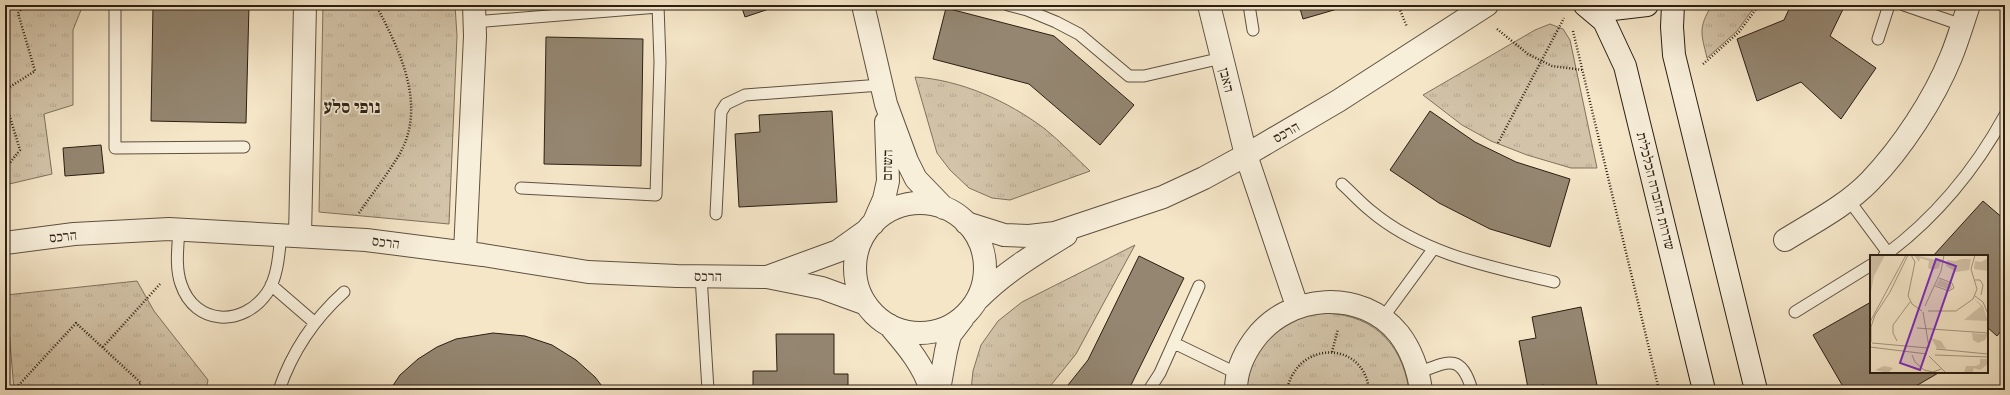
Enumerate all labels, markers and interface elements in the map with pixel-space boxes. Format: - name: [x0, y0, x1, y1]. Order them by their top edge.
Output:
- street label: האבן: [1212, 66, 1238, 95]
- district label: נופי סלע: [323, 96, 381, 122]
- street label: הרכס: [1270, 118, 1304, 149]
- street label: שדרות החברה הכלכלית: [1630, 130, 1678, 253]
- street label: השחם: [879, 149, 899, 181]
- street label: הרכס: [48, 227, 78, 249]
- street label: הרכס: [371, 232, 401, 256]
- inset map: [1870, 255, 1988, 373]
- street label: הרכס: [694, 268, 722, 288]

